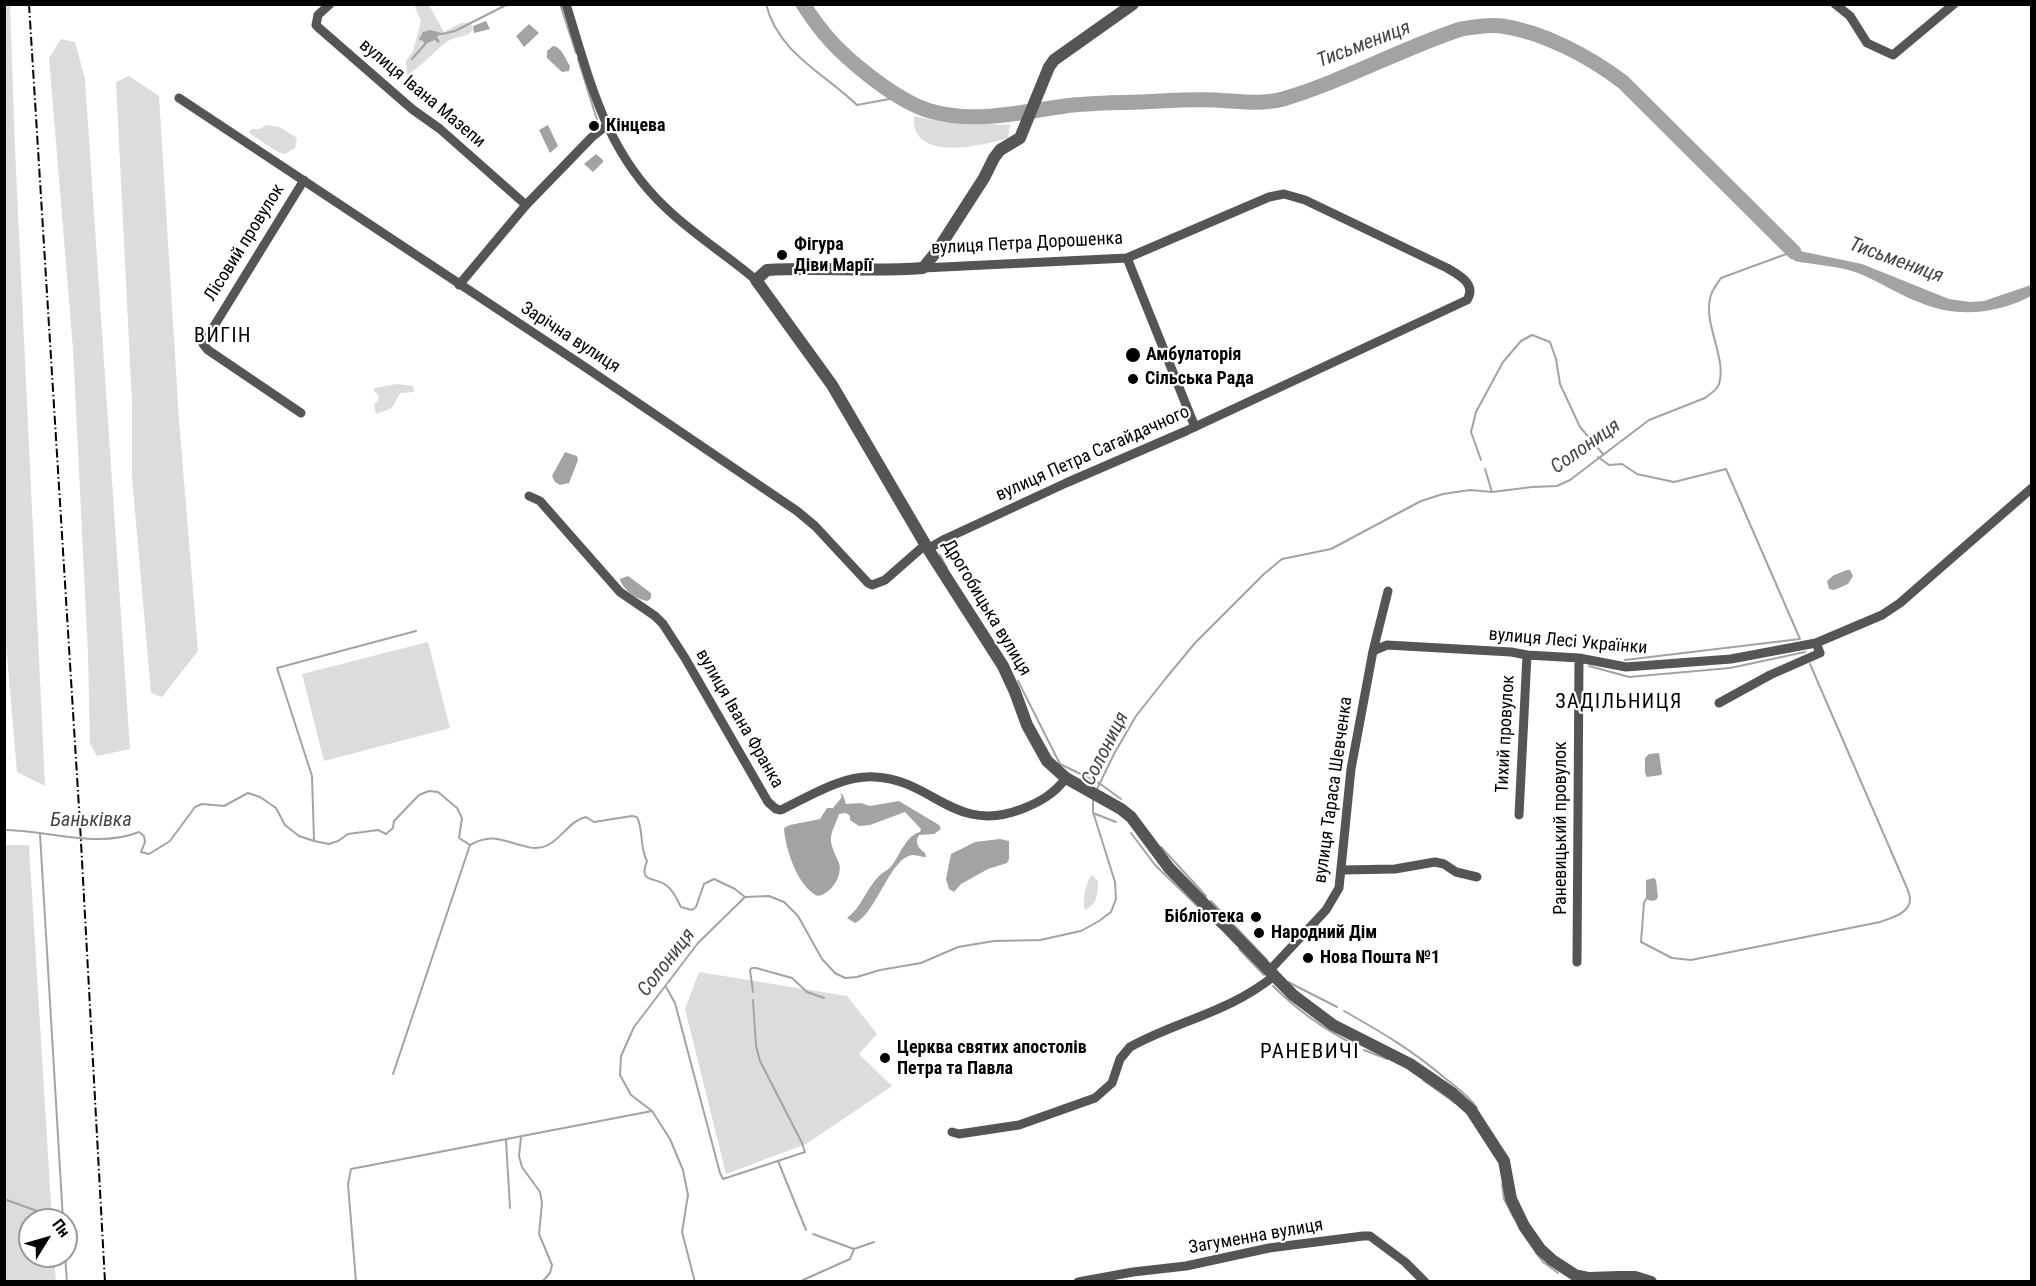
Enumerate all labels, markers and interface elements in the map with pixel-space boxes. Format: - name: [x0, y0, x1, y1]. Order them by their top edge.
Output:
- water label: Тисьмениця: [1314, 16, 1414, 74]
- street label: вулиця Івана Мазепи: [355, 35, 489, 153]
- place label: Кінцева: [606, 115, 665, 137]
- marker: Кінцева: [587, 119, 601, 133]
- street label: Лісовий провулок: [200, 180, 290, 306]
- street label: вулиця Петра Дорошенка: [931, 228, 1123, 260]
- water label: Тисьмениця: [1846, 233, 1946, 289]
- place label: Фігура Діви Марії: [794, 234, 873, 276]
- marker: Фігура Діви Марії: [775, 248, 789, 262]
- street label: Зарічна вулиця: [516, 298, 624, 378]
- district label: ВИГІН: [194, 325, 252, 349]
- place label: Амбулаторія: [1146, 344, 1241, 366]
- marker: Амбулаторія: [1124, 346, 1142, 364]
- place label: Сільська Рада: [1145, 368, 1254, 390]
- marker: Сільська Рада: [1126, 372, 1140, 386]
- street label: вулиця Петра Сагайдачного: [993, 402, 1193, 506]
- water label: Солониця: [1547, 414, 1625, 480]
- street label: Дрогобицька вулиця: [937, 536, 1035, 680]
- street label: вулиця Лесі Українки: [1488, 624, 1648, 660]
- street label: вулиця Івана Франка: [690, 646, 788, 792]
- street label: Тихий провулок: [1492, 675, 1520, 793]
- district label: ЗАДІЛЬНИЦЯ: [1555, 691, 1683, 715]
- street label: вулиця Тараса Шевченка: [1310, 695, 1358, 885]
- water label: Солониця: [1077, 708, 1135, 790]
- street label: Раневицький провулок: [1550, 741, 1572, 915]
- water label: Баньківка: [50, 809, 132, 833]
- place label: Бібліотека: [1165, 906, 1244, 928]
- marker: Бібліотека: [1249, 910, 1263, 924]
- place label: Народний Дім: [1271, 922, 1377, 944]
- water label: Солониця: [633, 924, 701, 1002]
- marker: Народний Дім: [1252, 926, 1266, 940]
- place label: Нова Пошта №1: [1320, 947, 1440, 969]
- marker: Нова Пошта №1: [1301, 951, 1315, 965]
- place label: Церква святих апостолів Петра та Павла: [897, 1037, 1087, 1080]
- district label: РАНЕВИЧІ: [1260, 1040, 1360, 1066]
- marker: Церква святих апостолів Петра та Павла: [878, 1051, 892, 1065]
- north arrow: [18, 1208, 78, 1268]
- text: Пн: [48, 1215, 74, 1241]
- street label: Загуменна вулиця: [1187, 1215, 1325, 1259]

